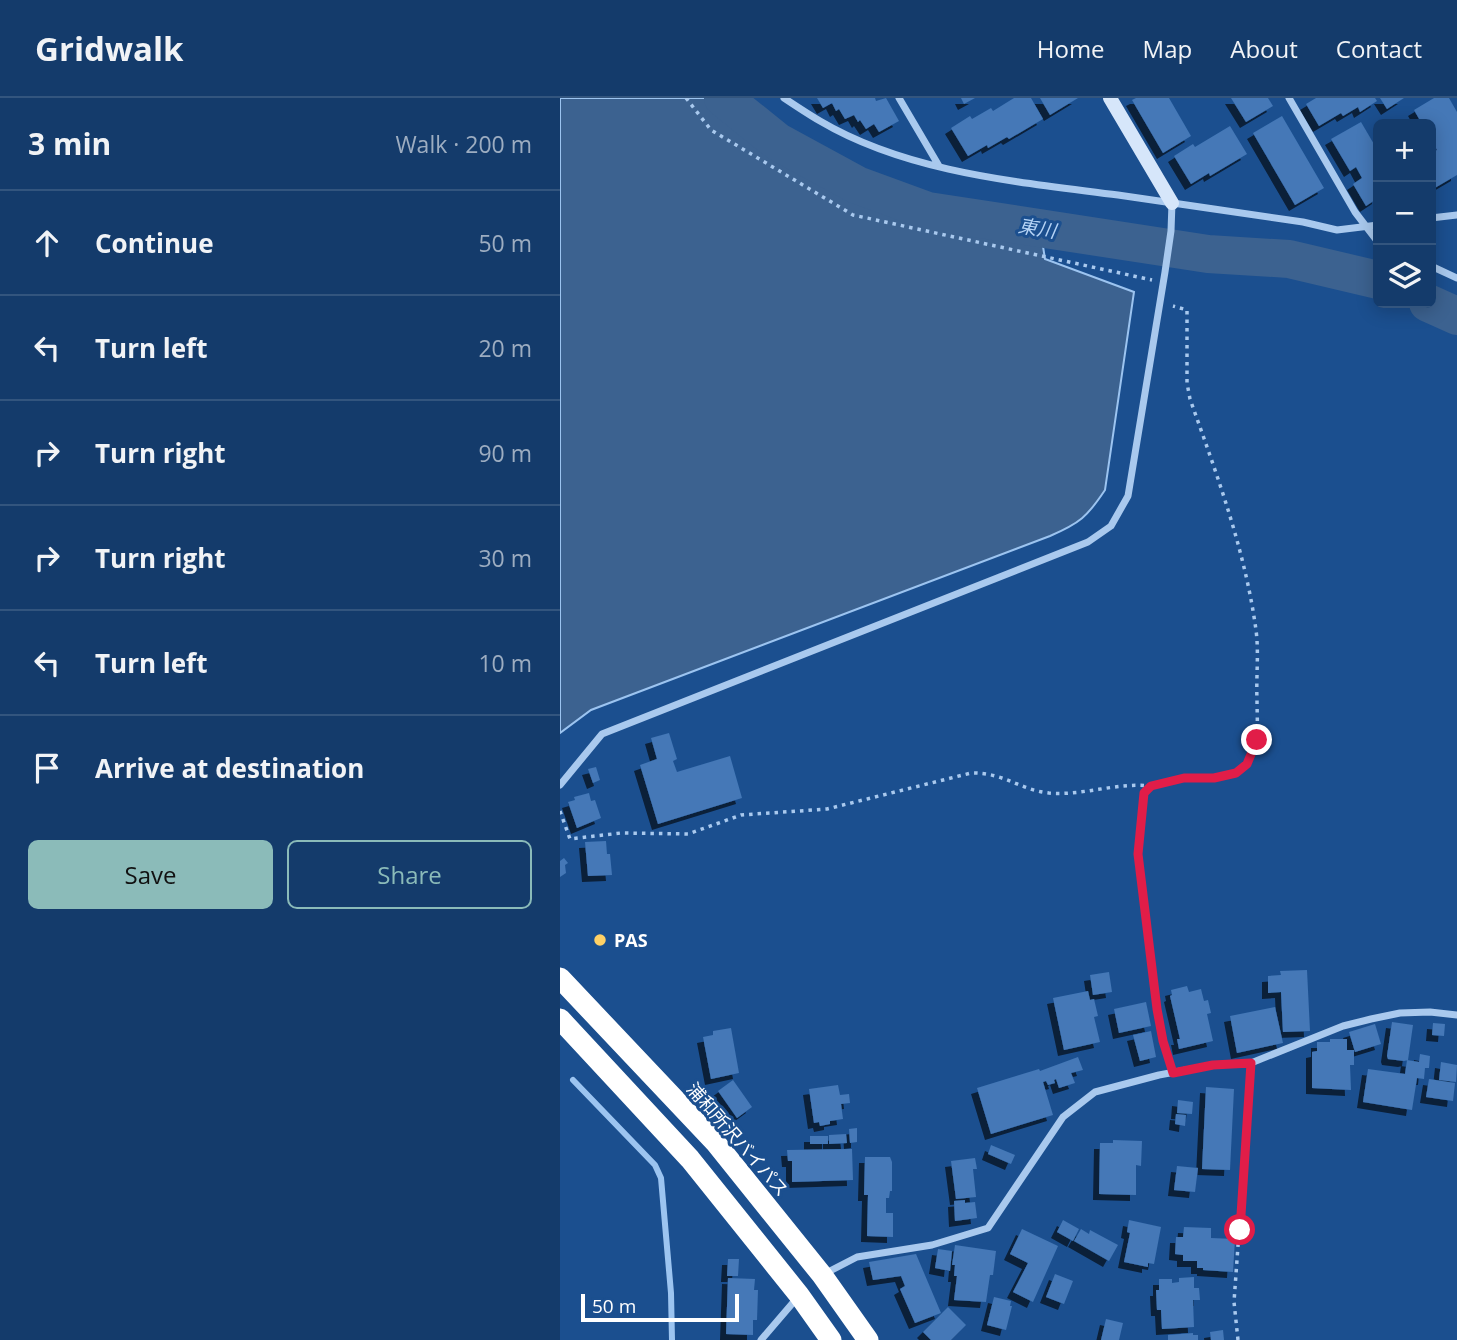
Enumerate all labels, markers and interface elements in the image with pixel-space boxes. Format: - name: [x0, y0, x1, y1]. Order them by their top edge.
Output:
- text: Gridwalk: [35, 26, 184, 71]
- text: Home: [1037, 32, 1105, 65]
- text: Map: [1143, 32, 1192, 65]
- text: About: [1230, 32, 1298, 65]
- text: Contact: [1336, 32, 1422, 65]
- map controls: [1373, 119, 1436, 308]
- button: +: [1373, 119, 1436, 182]
- text: 3 min: [28, 123, 111, 164]
- text: Walk · 200 m: [395, 128, 532, 160]
- button: −: [1373, 182, 1436, 245]
- water label: 東川: [1016, 212, 1060, 244]
- icon: ahead: [28, 224, 66, 262]
- text: Continue: [95, 225, 214, 261]
- text: 50 m: [478, 227, 532, 259]
- button: layers: [1373, 245, 1436, 308]
- icon: left: [28, 329, 66, 367]
- text: Turn left: [95, 330, 207, 366]
- text: 20 m: [478, 332, 532, 364]
- icon: right: [28, 434, 66, 472]
- text: Turn right: [95, 435, 226, 471]
- text: 90 m: [478, 437, 532, 469]
- icon: right: [28, 539, 66, 577]
- text: Turn right: [95, 540, 226, 576]
- text: 30 m: [478, 542, 532, 574]
- icon: left: [28, 644, 66, 682]
- text: Turn left: [95, 645, 207, 681]
- text: 10 m: [478, 647, 532, 679]
- route end: [1241, 724, 1272, 755]
- icon: arrive: [28, 749, 66, 787]
- text: Arrive at destination: [95, 750, 364, 786]
- button: Save: [28, 840, 273, 909]
- button: Share: [287, 840, 532, 909]
- place label: PAS: [614, 928, 648, 952]
- marker: PAS: [592, 932, 608, 948]
- street label: 浦和所沢バイパス: [682, 1077, 794, 1201]
- route start: [1224, 1214, 1255, 1245]
- scale bar: [581, 1291, 738, 1323]
- text: 50 m: [592, 1293, 636, 1319]

